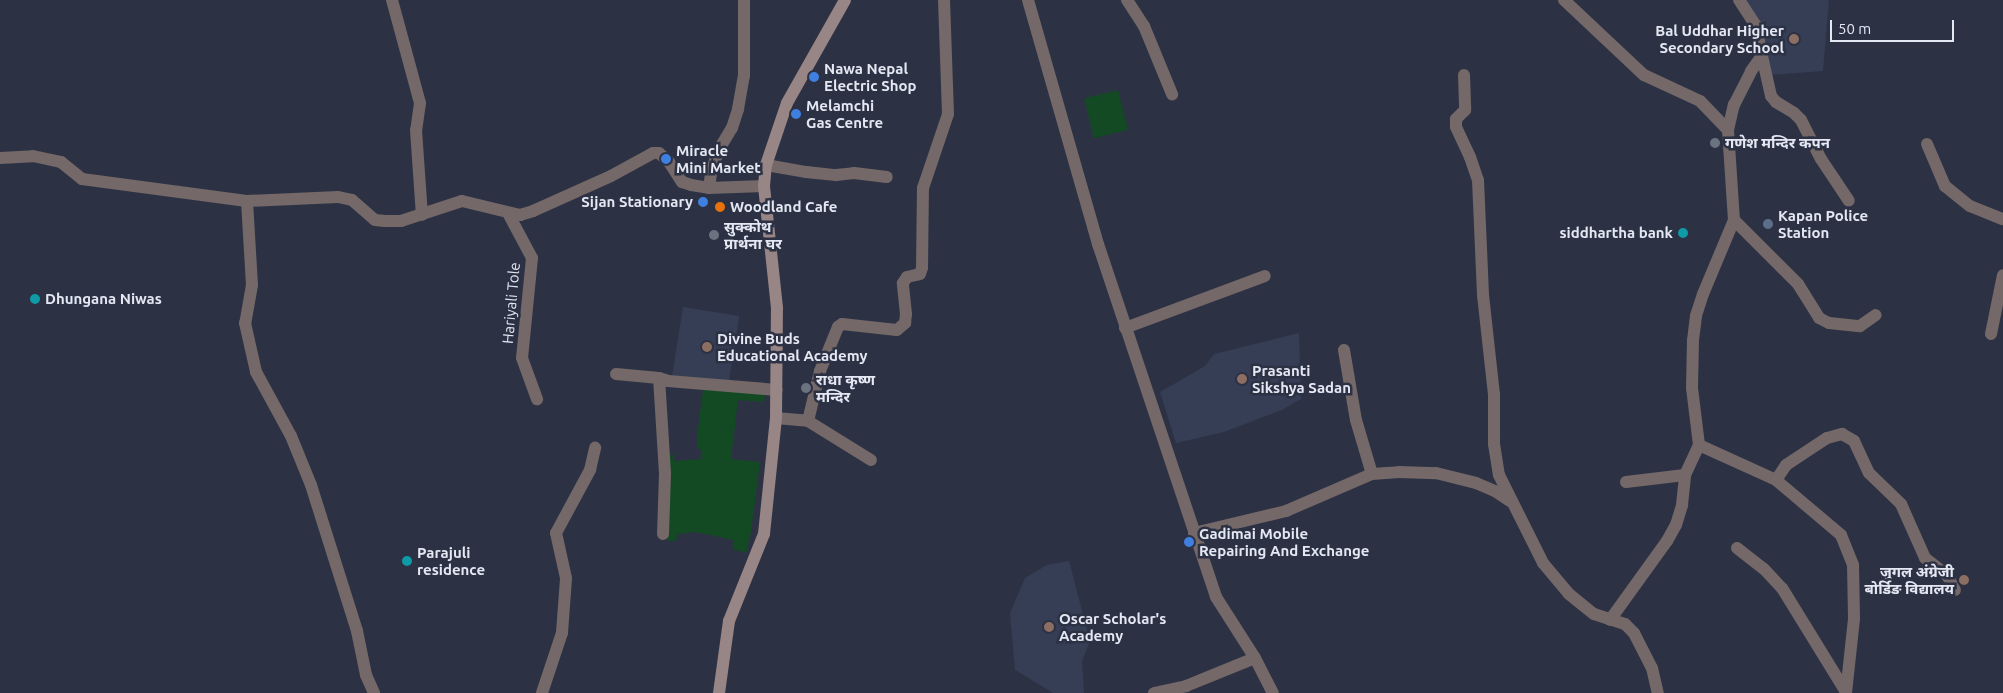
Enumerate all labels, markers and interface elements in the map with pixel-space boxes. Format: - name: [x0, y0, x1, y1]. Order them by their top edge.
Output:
- scale bar: [1833, 10, 1957, 42]
- text: 50 m: [1838, 20, 1871, 37]
- place label: Bal Uddhar Higher Secondary School: [1655, 21, 1784, 56]
- marker: Bal Uddhar Higher Secondary School: [1788, 33, 1800, 45]
- place label: Nawa Nepal Electric Shop: [824, 59, 917, 94]
- marker: Nawa Nepal Electric Shop: [808, 71, 820, 83]
- place label: Melamchi Gas Centre: [806, 96, 883, 131]
- marker: Melamchi Gas Centre: [790, 108, 802, 120]
- place label: गणेश मन्दिर कपन: [1725, 134, 1830, 152]
- marker: गणेश मन्दिर कपन: [1709, 137, 1721, 149]
- place label: Miracle Mini Market: [676, 141, 761, 176]
- marker: Miracle Mini Market: [660, 153, 672, 165]
- place label: Sijan Stationary: [581, 193, 693, 211]
- marker: Sijan Stationary: [697, 196, 709, 208]
- place label: Woodland Cafe: [730, 198, 838, 216]
- marker: Woodland Cafe: [714, 201, 726, 213]
- place label: Kapan Police Station: [1778, 206, 1868, 241]
- place label: सुक्कोथ प्रार्थना घर: [724, 217, 782, 252]
- marker: Kapan Police Station: [1762, 218, 1774, 230]
- place label: siddhartha bank: [1559, 224, 1673, 242]
- marker: siddhartha bank: [1677, 227, 1689, 239]
- marker: सुक्कोथ प्रार्थना घर: [708, 229, 720, 241]
- street label: Hariyali Tole: [498, 261, 524, 345]
- place label: Dhungana Niwas: [45, 290, 162, 308]
- marker: Dhungana Niwas: [29, 293, 41, 305]
- place label: Divine Buds Educational Academy: [717, 329, 868, 364]
- marker: Divine Buds Educational Academy: [701, 341, 713, 353]
- place label: Prasanti Sikshya Sadan: [1252, 361, 1351, 396]
- place label: राधा कृष्ण मन्दिर: [816, 370, 875, 405]
- marker: Prasanti Sikshya Sadan: [1236, 373, 1248, 385]
- marker: राधा कृष्ण मन्दिर: [800, 382, 812, 394]
- place label: Gadimai Mobile Repairing And Exchange: [1199, 524, 1369, 559]
- marker: Gadimai Mobile Repairing And Exchange: [1183, 536, 1195, 548]
- place label: Parajuli residence: [417, 543, 485, 578]
- marker: Parajuli residence: [401, 555, 413, 567]
- place label: जुगल अंग्रेजी बोर्डिङ विद्यालय: [1864, 562, 1954, 597]
- marker: जुगल अंग्रेजी बोर्डिङ विद्यालय: [1958, 574, 1970, 586]
- place label: Oscar Scholar's Academy: [1059, 609, 1166, 644]
- marker: Oscar Scholar's Academy: [1043, 621, 1055, 633]

